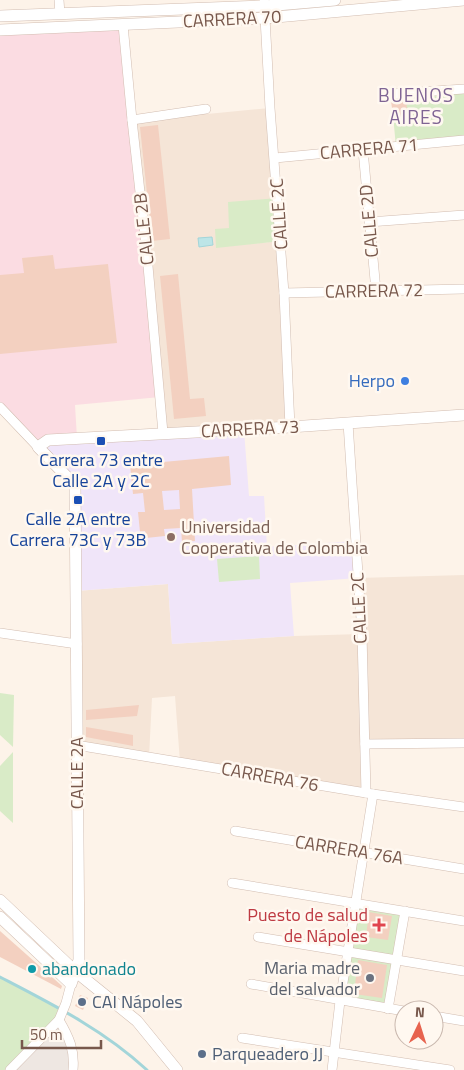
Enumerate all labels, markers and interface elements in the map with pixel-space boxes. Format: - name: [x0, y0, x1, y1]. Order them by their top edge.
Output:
- street label: CARRERA 70: [182, 2, 282, 35]
- district label: BUENOS AIRES: [378, 80, 454, 131]
- street label: CARRERA 71: [319, 131, 419, 166]
- street label: CALLE 2C: [263, 177, 294, 251]
- street label: CALLE 2D: [352, 183, 385, 259]
- street label: CALLE 2B: [126, 191, 161, 267]
- street label: CARRERA 72: [325, 276, 423, 305]
- place label: Herpo: [349, 367, 395, 394]
- marker: Herpo: [399, 375, 411, 387]
- street label: CARRERA 73: [200, 412, 300, 445]
- marker: Carrera 73 entre Calle 2A y 2C: [95, 435, 107, 447]
- place label: Carrera 73 entre Calle 2A y 2C: [39, 446, 163, 494]
- marker: Calle 2A entre Carrera 73C y 73B: [72, 494, 84, 506]
- place label: Calle 2A entre Carrera 73C y 73B: [9, 505, 147, 553]
- place label: Universidad Cooperativa de Colombia: [181, 513, 368, 561]
- marker: Universidad Cooperativa de Colombia: [165, 531, 177, 543]
- street label: CALLE 2C: [343, 571, 374, 644]
- street label: CALLE 2A: [63, 736, 90, 809]
- street label: CARRERA 76: [219, 755, 321, 798]
- street label: CARRERA 76A: [293, 828, 405, 871]
- place label: Puesto de salud de Nápoles: [247, 901, 368, 949]
- marker: Puesto de salud de Nápoles: [372, 918, 386, 932]
- place label: Maria madre del salvador: [264, 954, 360, 1002]
- place label: abandonado: [42, 955, 136, 982]
- marker: abandonado: [26, 963, 38, 975]
- marker: Maria madre del salvador: [364, 972, 376, 984]
- place label: CAI Nápoles: [92, 988, 183, 1015]
- marker: CAI Nápoles: [76, 996, 88, 1008]
- north arrow: [394, 1000, 444, 1050]
- text: N: [414, 1001, 426, 1022]
- scale bar: [22, 1018, 101, 1050]
- text: 50 m: [30, 1023, 63, 1046]
- place label: Parqueadero JJ: [212, 1040, 323, 1067]
- marker: Parqueadero JJ: [196, 1048, 208, 1060]

